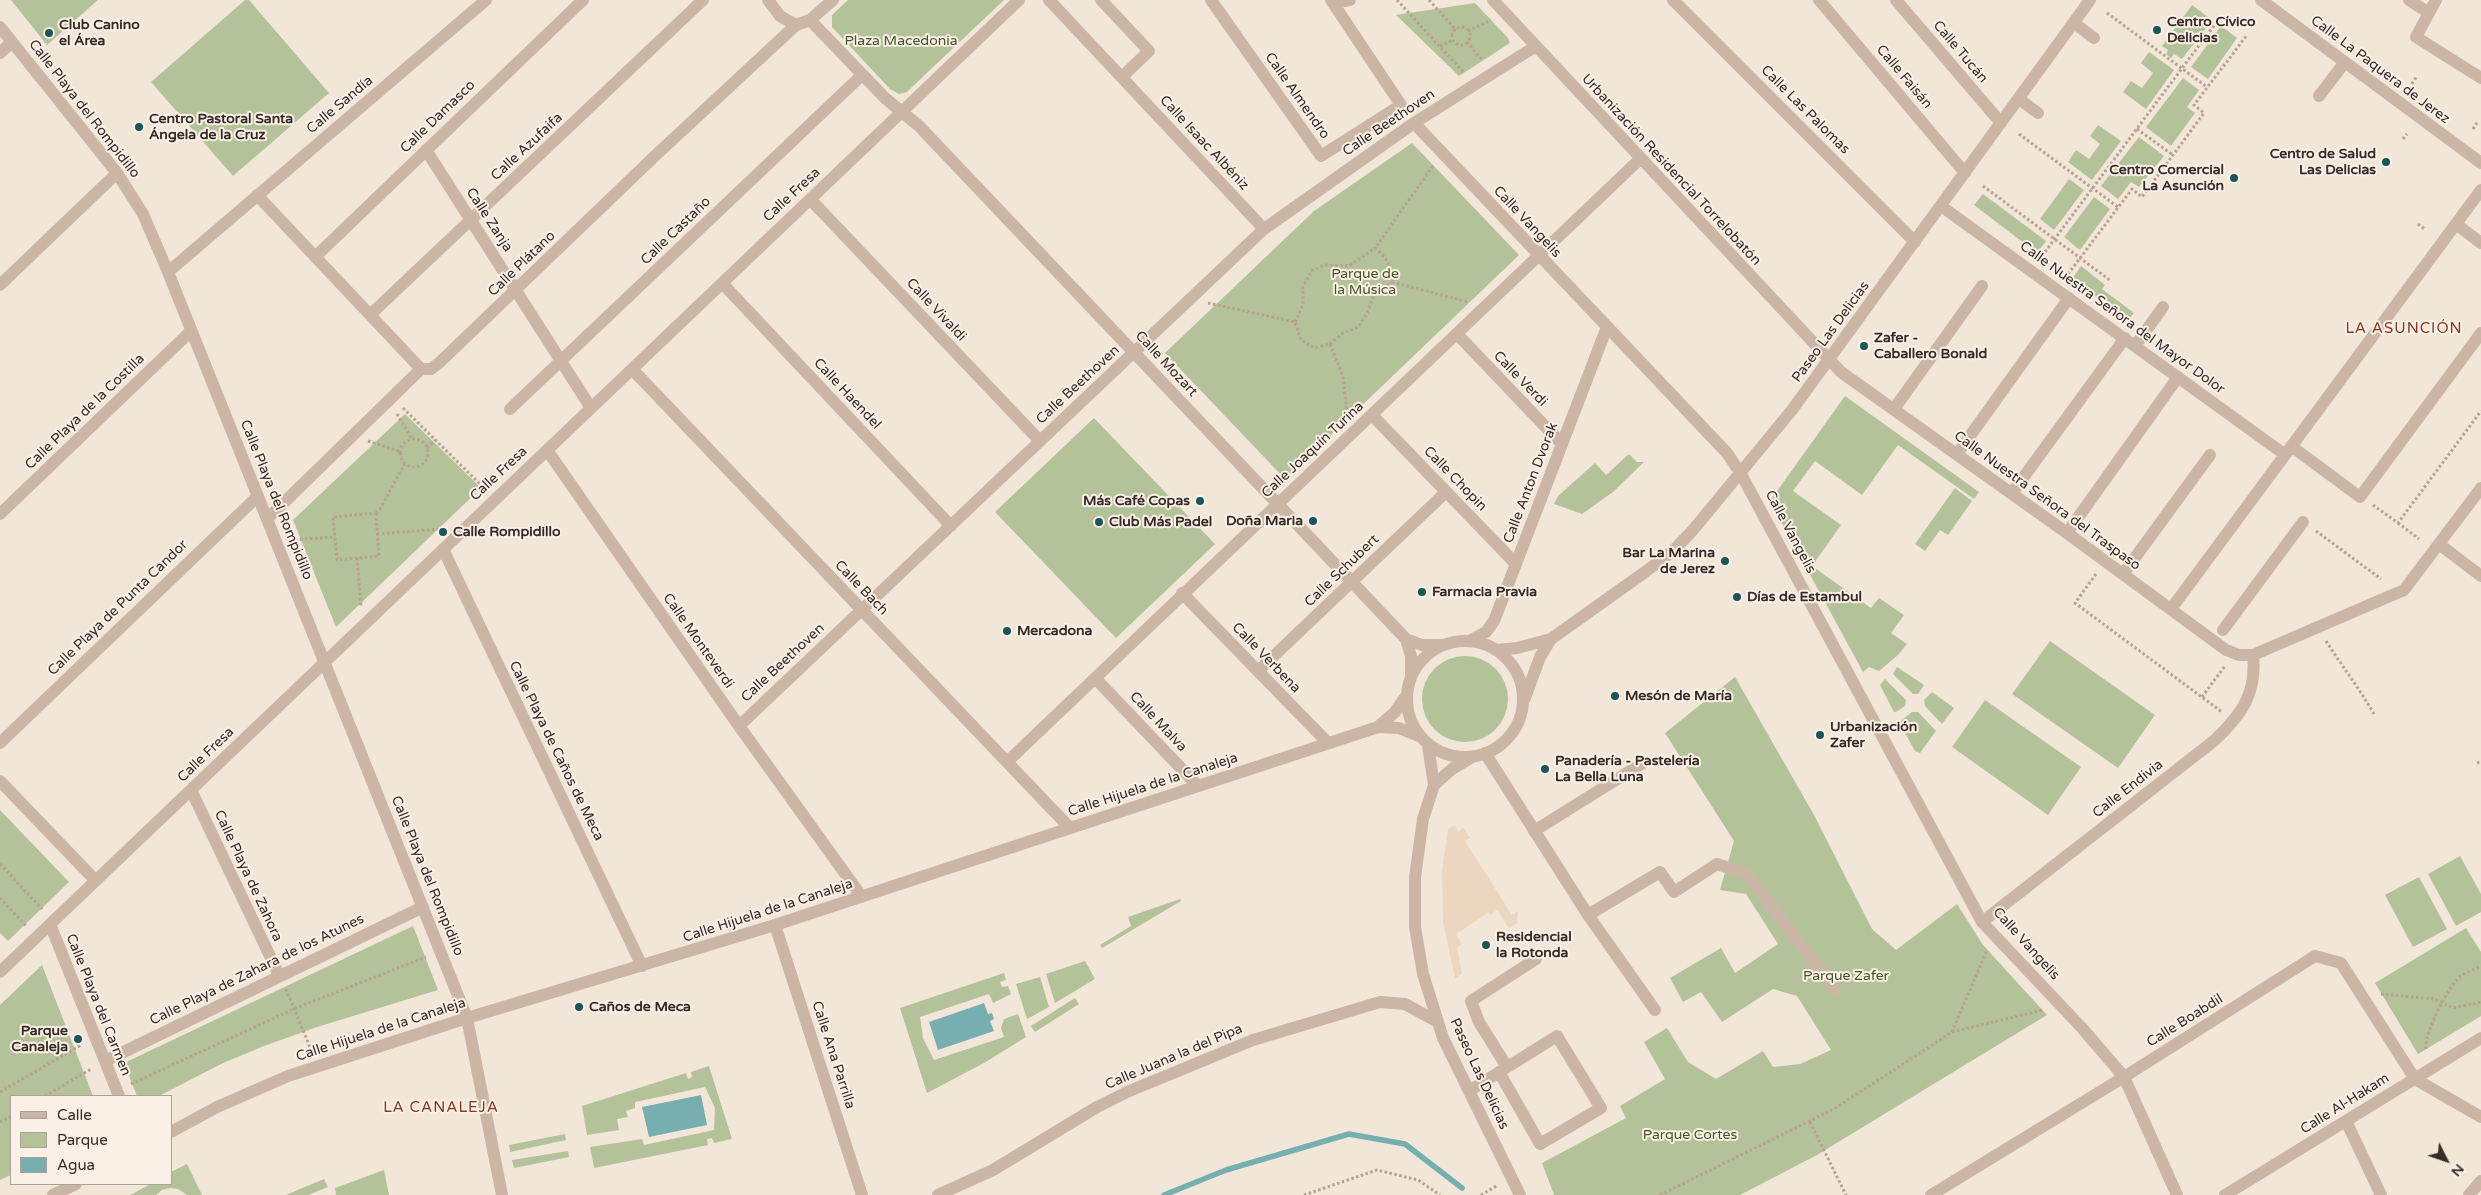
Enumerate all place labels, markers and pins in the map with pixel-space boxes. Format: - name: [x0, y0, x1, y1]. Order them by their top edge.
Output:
- place label: Centro Cívico Delicias: [2167, 14, 2255, 46]
- place label: Club Canino el Área: [59, 17, 140, 49]
- marker: Centro Cívico Delicias: [2151, 24, 2163, 36]
- marker: Club Canino el Área: [43, 27, 55, 39]
- place label: Centro Pastoral Santa Ángela de la Cruz: [149, 111, 293, 144]
- marker: Centro Pastoral Santa Ángela de la Cruz: [133, 121, 145, 133]
- place label: Centro de Salud Las Delicias: [2270, 146, 2376, 178]
- marker: Centro de Salud Las Delicias: [2380, 156, 2392, 168]
- place label: Centro Comercial La Asunción: [2109, 162, 2224, 194]
- marker: Centro Comercial La Asunción: [2228, 172, 2240, 184]
- place label: Zafer - Caballero Bonald: [1874, 330, 1987, 362]
- marker: Zafer - Caballero Bonald: [1858, 340, 1870, 352]
- place label: Más Café Copas: [1083, 493, 1190, 509]
- marker: Más Café Copas: [1194, 495, 1206, 507]
- place label: Doña Maria: [1226, 513, 1303, 529]
- place label: Club Más Padel: [1109, 514, 1212, 530]
- marker: Doña Maria: [1307, 515, 1319, 527]
- marker: Club Más Padel: [1093, 516, 1105, 528]
- place label: Calle Rompidillo: [453, 524, 561, 540]
- marker: Calle Rompidillo: [437, 526, 449, 538]
- place label: Bar La Marina de Jerez: [1622, 545, 1715, 578]
- marker: Bar La Marina de Jerez: [1719, 555, 1731, 567]
- place label: Farmacia Pravia: [1432, 584, 1537, 600]
- marker: Farmacia Pravia: [1416, 586, 1428, 598]
- place label: Días de Estambul: [1747, 589, 1862, 605]
- marker: Días de Estambul: [1731, 591, 1743, 603]
- place label: Mercadona: [1017, 623, 1092, 639]
- marker: Mercadona: [1001, 625, 1013, 637]
- place label: Mesón de María: [1625, 688, 1732, 704]
- marker: Mesón de María: [1609, 690, 1621, 702]
- place label: Urbanización Zafer: [1830, 719, 1917, 752]
- marker: Urbanización Zafer: [1814, 729, 1826, 741]
- place label: Panadería - Pastelería La Bella Luna: [1555, 753, 1700, 786]
- marker: Panadería - Pastelería La Bella Luna: [1539, 763, 1551, 775]
- place label: Residencial la Rotonda: [1496, 929, 1572, 962]
- marker: Residencial la Rotonda: [1480, 939, 1492, 951]
- place label: Caños de Meca: [589, 999, 691, 1015]
- marker: Caños de Meca: [573, 1001, 585, 1013]
- place label: Parque Canaleja: [11, 1023, 68, 1056]
- marker: Parque Canaleja: [72, 1033, 84, 1045]

